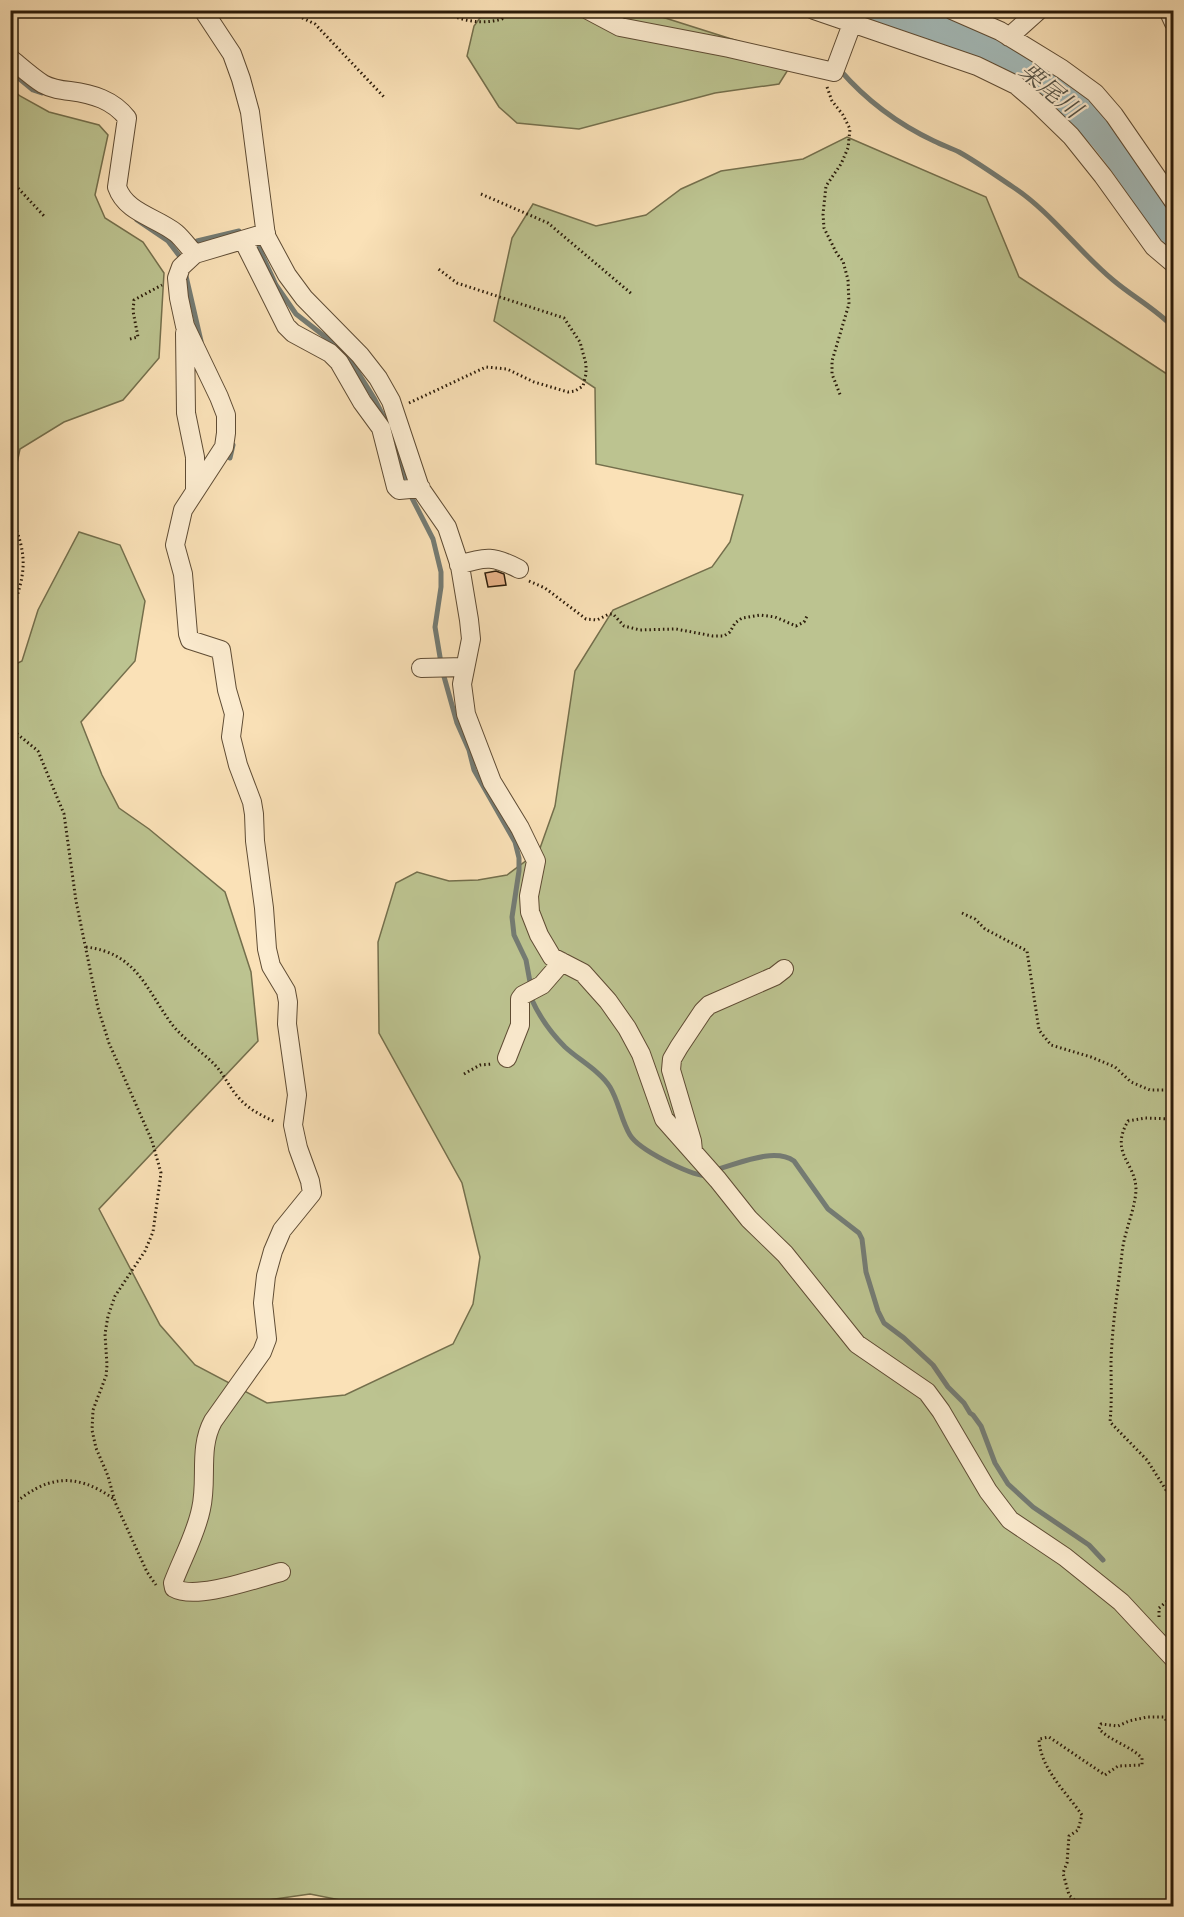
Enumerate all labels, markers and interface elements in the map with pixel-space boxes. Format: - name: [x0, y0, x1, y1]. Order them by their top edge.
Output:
- water label: 栗尾川: [1013, 56, 1090, 128]

